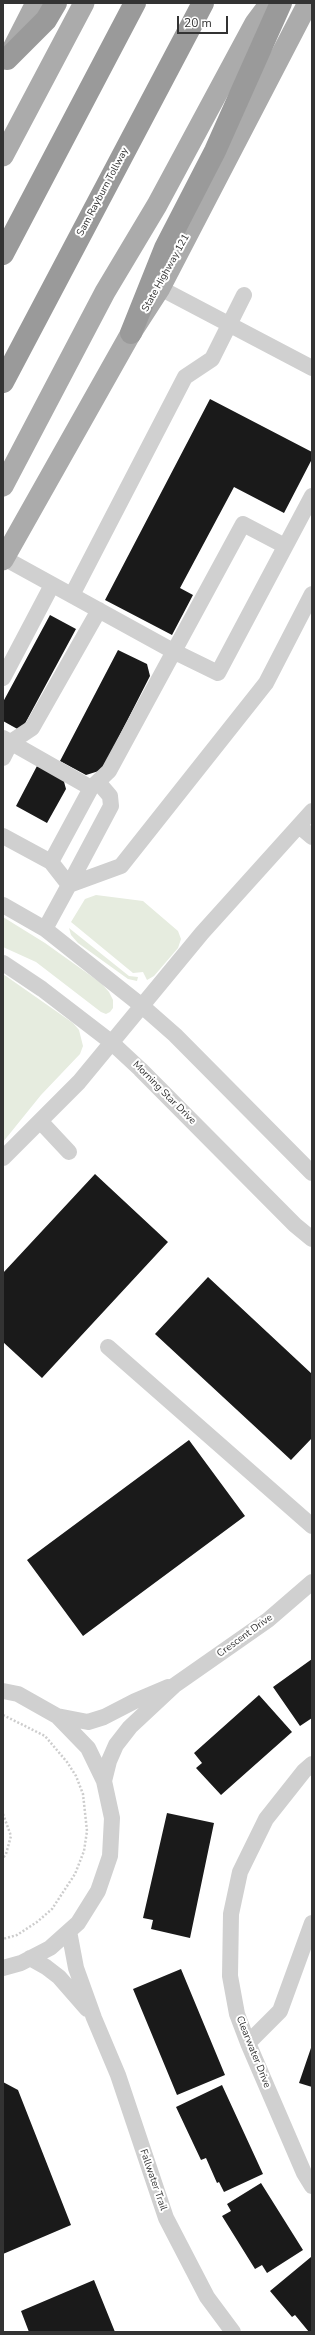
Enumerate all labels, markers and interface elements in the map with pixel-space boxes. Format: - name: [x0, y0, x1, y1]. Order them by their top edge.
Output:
- scale bar: [179, 8, 230, 34]
- text: 20 m: [184, 15, 212, 31]
- street label: Sam Rayburn Tollway: [75, 146, 131, 238]
- street label: State Highway 121: [140, 232, 192, 314]
- street label: Morning Star Drive: [130, 1059, 198, 1127]
- street label: Crescent Drive: [215, 1612, 275, 1660]
- street label: Clearwater Drive: [233, 2014, 273, 2090]
- street label: Fallwater Trail: [137, 2148, 169, 2212]

